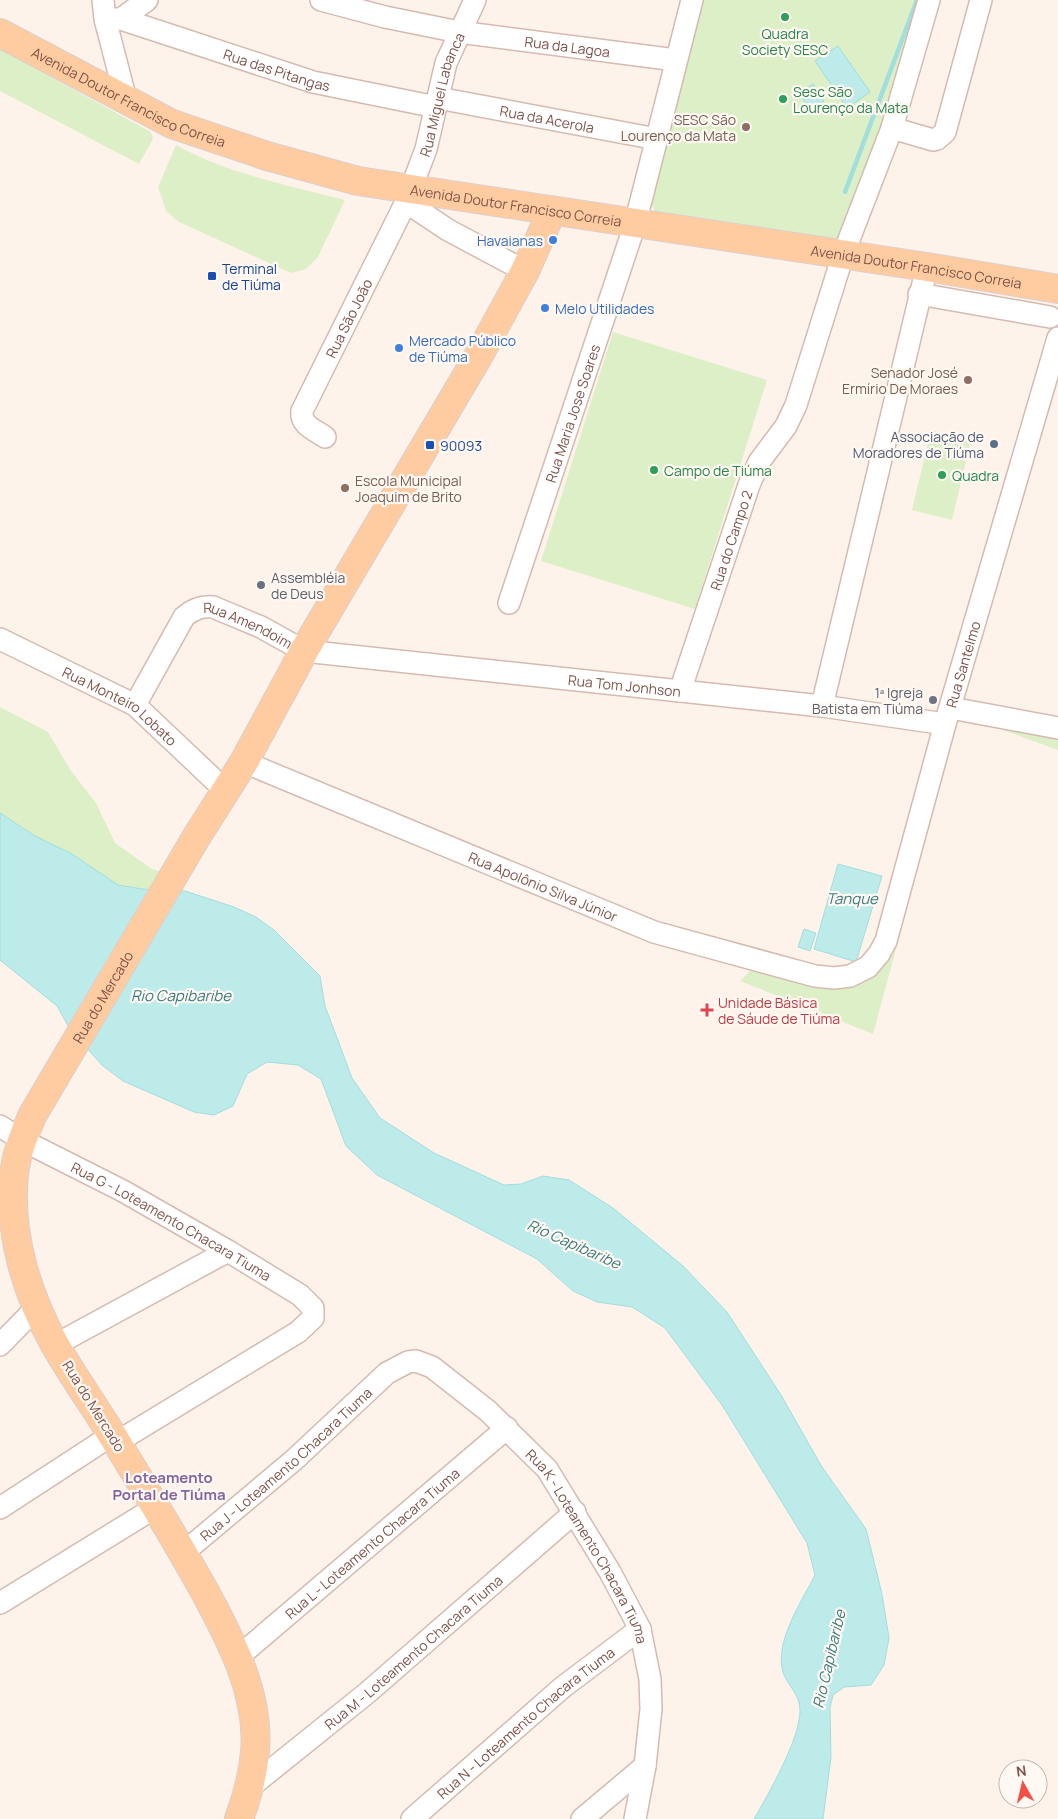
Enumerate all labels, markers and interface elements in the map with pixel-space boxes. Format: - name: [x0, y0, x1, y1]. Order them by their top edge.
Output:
- marker: Quadra Society SESC: [779, 11, 791, 23]
- place label: Quadra Society SESC: [742, 24, 828, 59]
- street label: Rua Miguel Labanca: [415, 29, 468, 159]
- street label: Rua da Lagoa: [524, 31, 611, 61]
- street label: Avenida Doutor Francisco Correia: [29, 42, 228, 151]
- street label: Rua das Pitangas: [221, 44, 332, 95]
- place label: Sesc São Lourenço da Mata: [793, 82, 908, 117]
- marker: Sesc São Lourenço da Mata: [777, 93, 789, 105]
- street label: Rua da Acerola: [498, 100, 596, 137]
- place label: SESC São Lourenço da Mata: [621, 110, 736, 145]
- marker: SESC São Lourenço da Mata: [740, 121, 752, 133]
- street label: Avenida Doutor Francisco Correia: [409, 180, 623, 230]
- place label: Havaianas: [477, 231, 543, 250]
- marker: Havaianas: [547, 234, 559, 246]
- street label: Avenida Doutor Francisco Correia: [810, 240, 1023, 292]
- place label: Terminal de Tiúma: [222, 259, 281, 294]
- marker: Terminal de Tiúma: [206, 270, 218, 282]
- street label: Rua São João: [321, 275, 376, 361]
- place label: Melo Utilidades: [555, 299, 654, 318]
- marker: Melo Utilidades: [539, 302, 551, 314]
- place label: Mercado Público de Tiúma: [409, 331, 516, 366]
- marker: Mercado Público de Tiúma: [393, 342, 405, 354]
- street label: Rua Maria Jose Soares: [540, 342, 604, 485]
- place label: Senador José Ermírio De Moraes: [842, 363, 958, 398]
- marker: Senador José Ermírio De Moraes: [962, 374, 974, 386]
- place label: Associação de Moradores de Tiúma: [853, 427, 984, 462]
- place label: 90093: [440, 436, 482, 455]
- marker: Associação de Moradores de Tiúma: [988, 438, 1000, 450]
- marker: 90093: [424, 439, 436, 451]
- place label: Campo de Tiúma: [664, 461, 772, 480]
- marker: Campo de Tiúma: [648, 464, 660, 476]
- place label: Quadra: [952, 466, 999, 485]
- marker: Quadra: [936, 469, 948, 481]
- place label: Escola Municipal Joaquim de Brito: [355, 471, 462, 506]
- marker: Escola Municipal Joaquim de Brito: [339, 482, 351, 494]
- street label: Rua do Campo 2: [705, 488, 756, 593]
- place label: Assembléia de Deus: [271, 568, 345, 603]
- marker: Assembléia de Deus: [255, 579, 267, 591]
- street label: Rua Amendoim: [203, 597, 296, 652]
- street label: Rua Santelmo: [941, 619, 984, 710]
- street label: Rua Monteiro Lobato: [60, 662, 181, 750]
- street label: Rua Tom Jonhson: [567, 670, 682, 700]
- place label: 1ª Igreja Batista em Tiúma: [812, 683, 923, 718]
- marker: 1ª Igreja Batista em Tiúma: [927, 694, 939, 706]
- street label: Rua Apolônio Silva Júnior: [466, 847, 621, 925]
- water label: Tanque: [826, 888, 879, 909]
- street label: Rua do Mercado: [68, 947, 137, 1046]
- water label: Rio Capibaribe: [131, 985, 232, 1006]
- place label: Unidade Básica de Sáude de Tiúma: [718, 993, 840, 1028]
- marker: Unidade Básica de Sáude de Tiúma: [700, 1003, 714, 1017]
- street label: Rua G - Loteamento Chacara Tiuma: [68, 1157, 275, 1285]
- water label: Rio Capibaribe: [524, 1214, 625, 1274]
- street label: Rua do Mercado: [58, 1357, 130, 1455]
- street label: Rua J - Loteamento Chacara Tiuma: [195, 1383, 376, 1545]
- street label: Rua K - Loteamento Chacara Tiuma: [522, 1444, 652, 1645]
- street label: Rua L - Loteamento Chacara Tiuma: [281, 1463, 463, 1623]
- district label: Loteamento Portal de Tiúma: [112, 1467, 226, 1505]
- street label: Rua M - Loteamento Chacara Tiuma: [320, 1570, 506, 1733]
- water label: Rio Capibaribe: [808, 1607, 851, 1710]
- street label: Rua N - Loteamento Chacara Tiuma: [433, 1642, 618, 1803]
- north arrow: [998, 1759, 1048, 1809]
- text: N: [1015, 1761, 1027, 1781]

